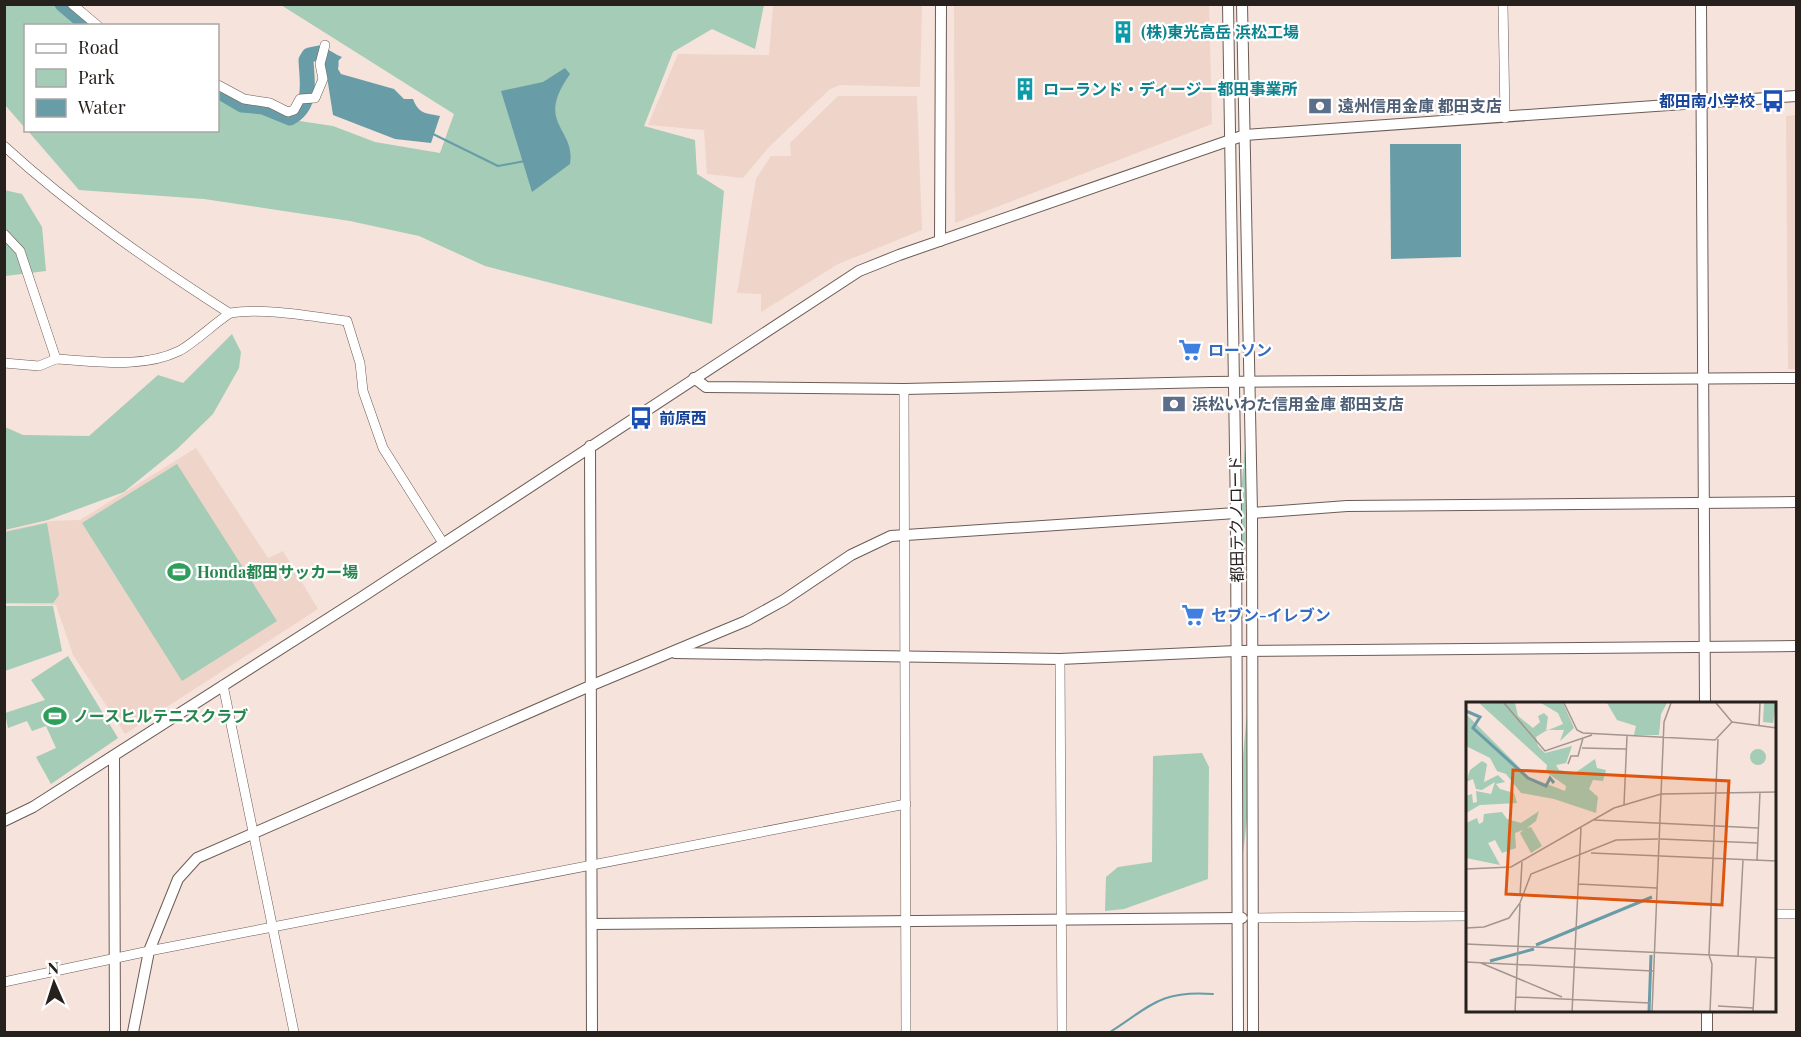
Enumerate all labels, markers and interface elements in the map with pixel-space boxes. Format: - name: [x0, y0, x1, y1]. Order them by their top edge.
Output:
- building icon: (株)東光高岳 浜松工場: [1110, 19, 1136, 45]
- place label: (株)東光高岳 浜松工場: [1141, 21, 1299, 42]
- legend: [24, 24, 219, 132]
- text: Road: [78, 35, 119, 59]
- text: Park: [78, 65, 115, 89]
- building icon: ローランド・ディージー都田事業所: [1012, 76, 1038, 102]
- place label: ローランド・ディージー都田事業所: [1043, 78, 1298, 99]
- bus stop icon: 都田南小学校: [1760, 88, 1786, 114]
- place label: 都田南小学校: [1659, 90, 1755, 111]
- bank icon: 遠州信用金庫 都田支店: [1307, 93, 1333, 119]
- text: Water: [77, 95, 126, 119]
- place label: 遠州信用金庫 都田支店: [1338, 95, 1502, 116]
- supermarket icon: ローソン: [1177, 337, 1203, 363]
- place label: ローソン: [1208, 339, 1272, 360]
- bank icon: 浜松いわた信用金庫 都田支店: [1161, 391, 1187, 417]
- place label: 浜松いわた信用金庫 都田支店: [1192, 393, 1404, 414]
- bus stop icon: 前原西: [628, 405, 654, 431]
- place label: 前原西: [659, 407, 707, 428]
- street label: 都田テクノロード: [1224, 455, 1247, 583]
- sports icon: Honda都田サッカー場: [166, 559, 192, 585]
- place label: Honda都田サッカー場: [197, 561, 358, 582]
- supermarket icon: セブン-イレブン: [1180, 602, 1206, 628]
- place label: セブン-イレブン: [1211, 604, 1331, 625]
- inset map: [1466, 702, 1777, 1013]
- sports icon: ノースヒルテニスクラブ: [42, 703, 68, 729]
- place label: ノースヒルテニスクラブ: [73, 705, 248, 726]
- north arrow: [24, 953, 84, 1013]
- text: N: [47, 957, 60, 978]

